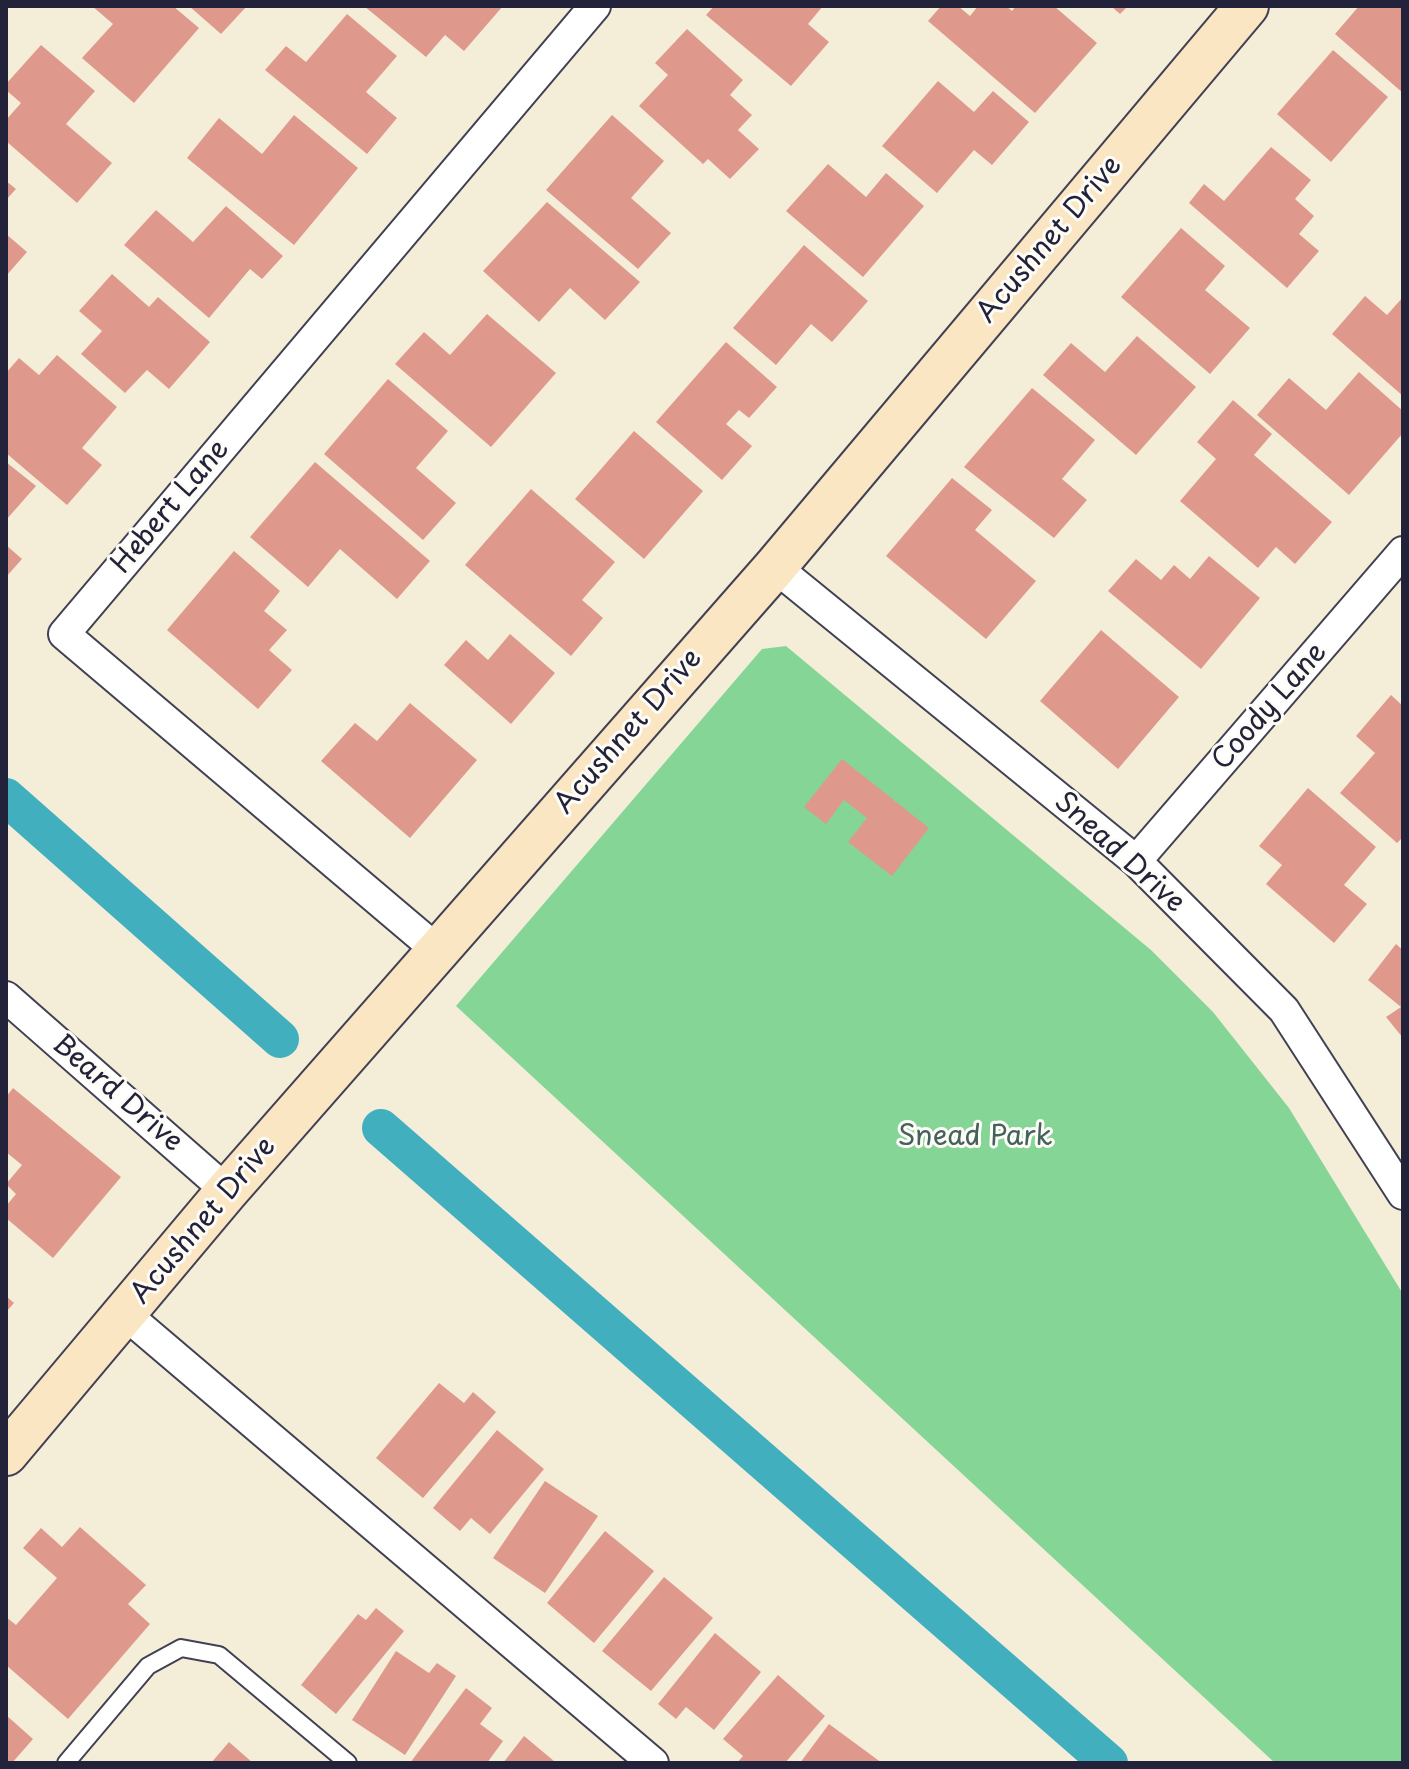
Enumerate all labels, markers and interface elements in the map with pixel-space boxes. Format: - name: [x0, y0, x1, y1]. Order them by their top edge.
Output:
- street label: Acushnet Drive: [971, 150, 1129, 330]
- street label: Hebert Lane: [105, 433, 237, 581]
- street label: Coody Lane: [1206, 636, 1334, 778]
- street label: Acushnet Drive: [548, 643, 710, 821]
- street label: Snead Drive: [1047, 786, 1191, 920]
- street label: Beard Drive: [45, 1028, 189, 1160]
- park label: Snead Park: [897, 1120, 1053, 1154]
- street label: Acushnet Drive: [125, 1131, 283, 1311]

